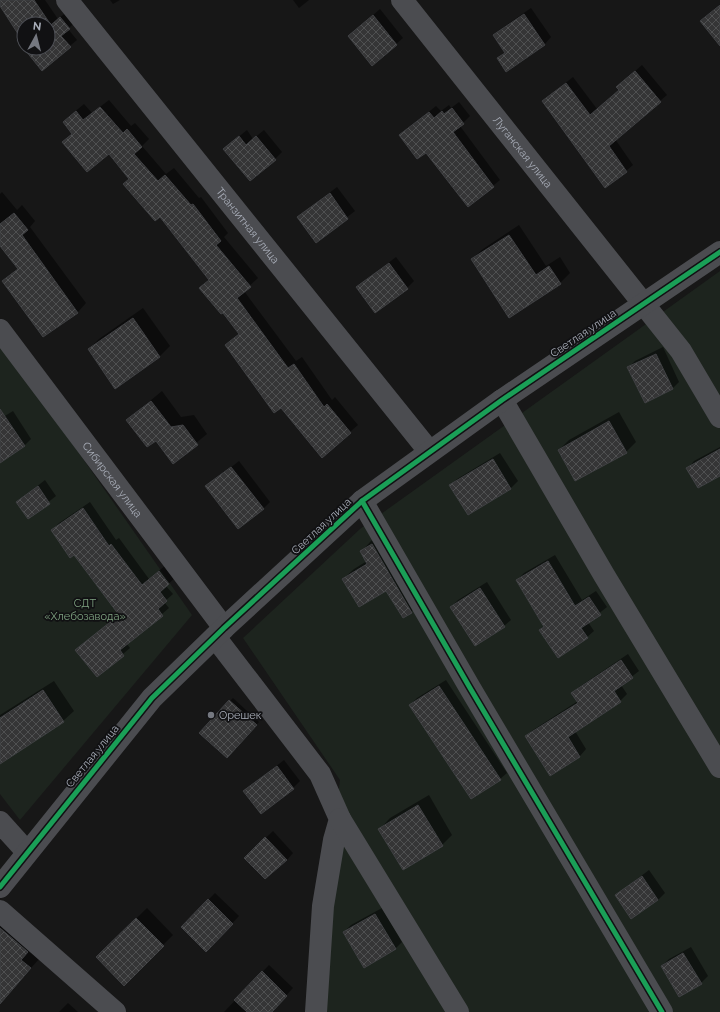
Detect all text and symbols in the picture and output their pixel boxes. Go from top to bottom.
north arrow [16,16,56,56]
text: N [32,20,42,34]
street label: Луганская улица [490,114,555,191]
street label: Транзитная улица [213,185,282,266]
street label: Светлая улица [548,307,619,360]
street label: Сибирская улица [79,439,145,520]
street label: Светлая улица [289,495,354,557]
park label: СДТ «Хлебозавода» [44,597,126,623]
place label: Орешек [219,709,262,722]
marker: Орешек [206,710,216,720]
street label: Светлая улица [63,722,122,790]

